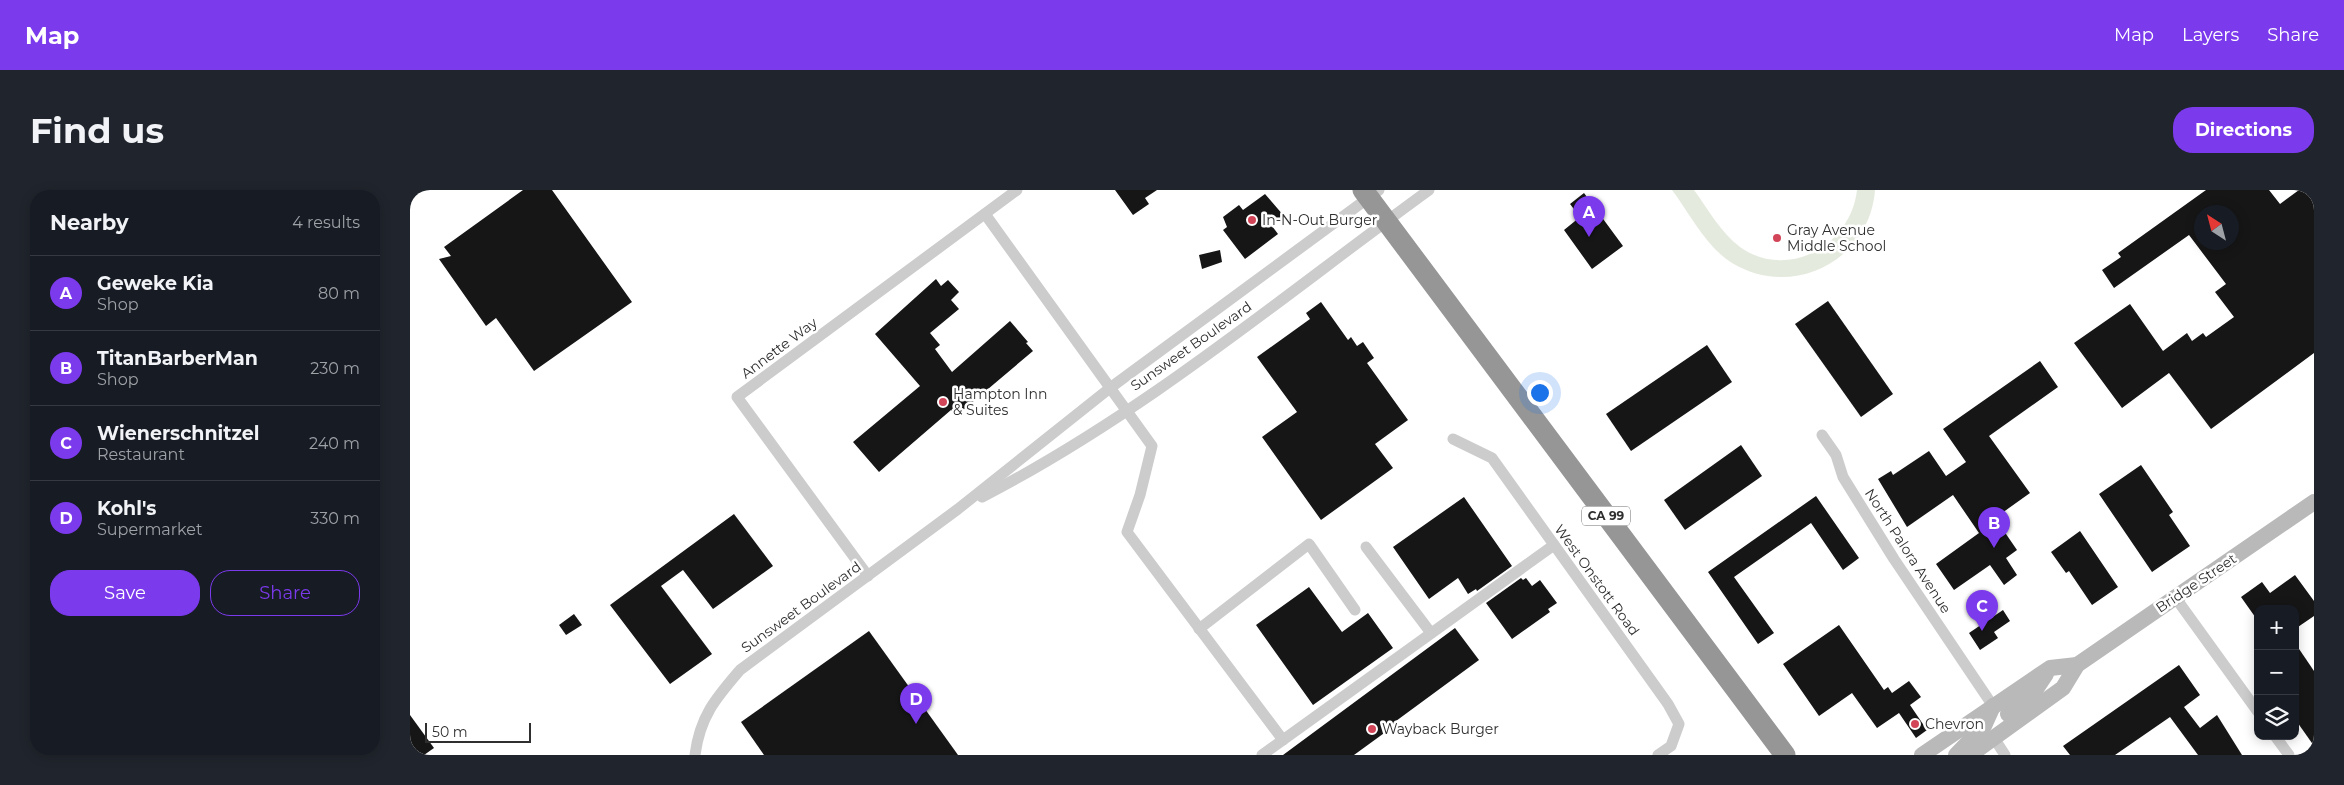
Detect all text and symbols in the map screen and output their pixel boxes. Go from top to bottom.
text: Map [25,21,79,50]
text: Map [2114,24,2154,46]
text: Layers [2182,24,2239,46]
text: Share [2267,24,2319,46]
button: Directions [2173,107,2314,153]
text: Find us [30,109,164,152]
pin: A [1573,196,1605,237]
north arrow [2194,205,2239,250]
text: Nearby [50,210,129,235]
place label: In-N-Out Burger [1262,211,1378,229]
text: 4 results [292,213,360,232]
marker: In-N-Out Burger [1246,214,1258,226]
place label: Gray Avenue Middle School [1787,221,1886,255]
marker: Gray Avenue Middle School [1771,232,1783,244]
text: Geweke Kia [97,272,214,295]
text: A [60,284,72,303]
text: 80 m [318,284,360,303]
text: Shop [97,295,139,314]
street label: Sunsweet Boulevard [1127,297,1255,395]
street label: Annette Way [737,313,821,383]
text: TitanBarberMan [97,347,258,370]
text: B [60,359,72,378]
text: 230 m [310,359,360,378]
text: Shop [97,370,139,389]
your location [1527,380,1553,406]
place label: Hampton Inn & Suites [953,385,1047,419]
marker: Hampton Inn & Suites [937,396,949,408]
text: Wienerschnitzel [97,422,259,445]
text: C [60,434,72,453]
text: 240 m [309,434,360,453]
text: Restaurant [97,445,185,464]
street label: North Palora Avenue [1861,485,1955,617]
text: Kohl's [97,497,156,520]
road number: CA 99 [1582,506,1630,526]
pin: B [1978,507,2010,548]
text: D [59,509,73,528]
text: 330 m [310,509,360,528]
text: Supermarket [97,520,203,539]
street label: West Onstott Road [1551,521,1643,639]
street label: Bridge Street [2152,549,2240,617]
street label: Sunsweet Boulevard [738,557,864,657]
button: Save [50,570,200,616]
button: Share [210,570,360,616]
pin: C [1966,590,1998,631]
map controls [2254,605,2299,740]
button: + [2254,605,2299,650]
button: − [2254,650,2299,695]
pin: D [900,683,932,724]
button: layers [2254,695,2299,740]
place label: Chevron [1925,715,1984,733]
marker: Chevron [1909,718,1921,730]
scale bar [425,720,531,743]
place label: Wayback Burger [1382,720,1499,738]
text: 50 m [432,723,468,741]
marker: Wayback Burger [1366,723,1378,735]

